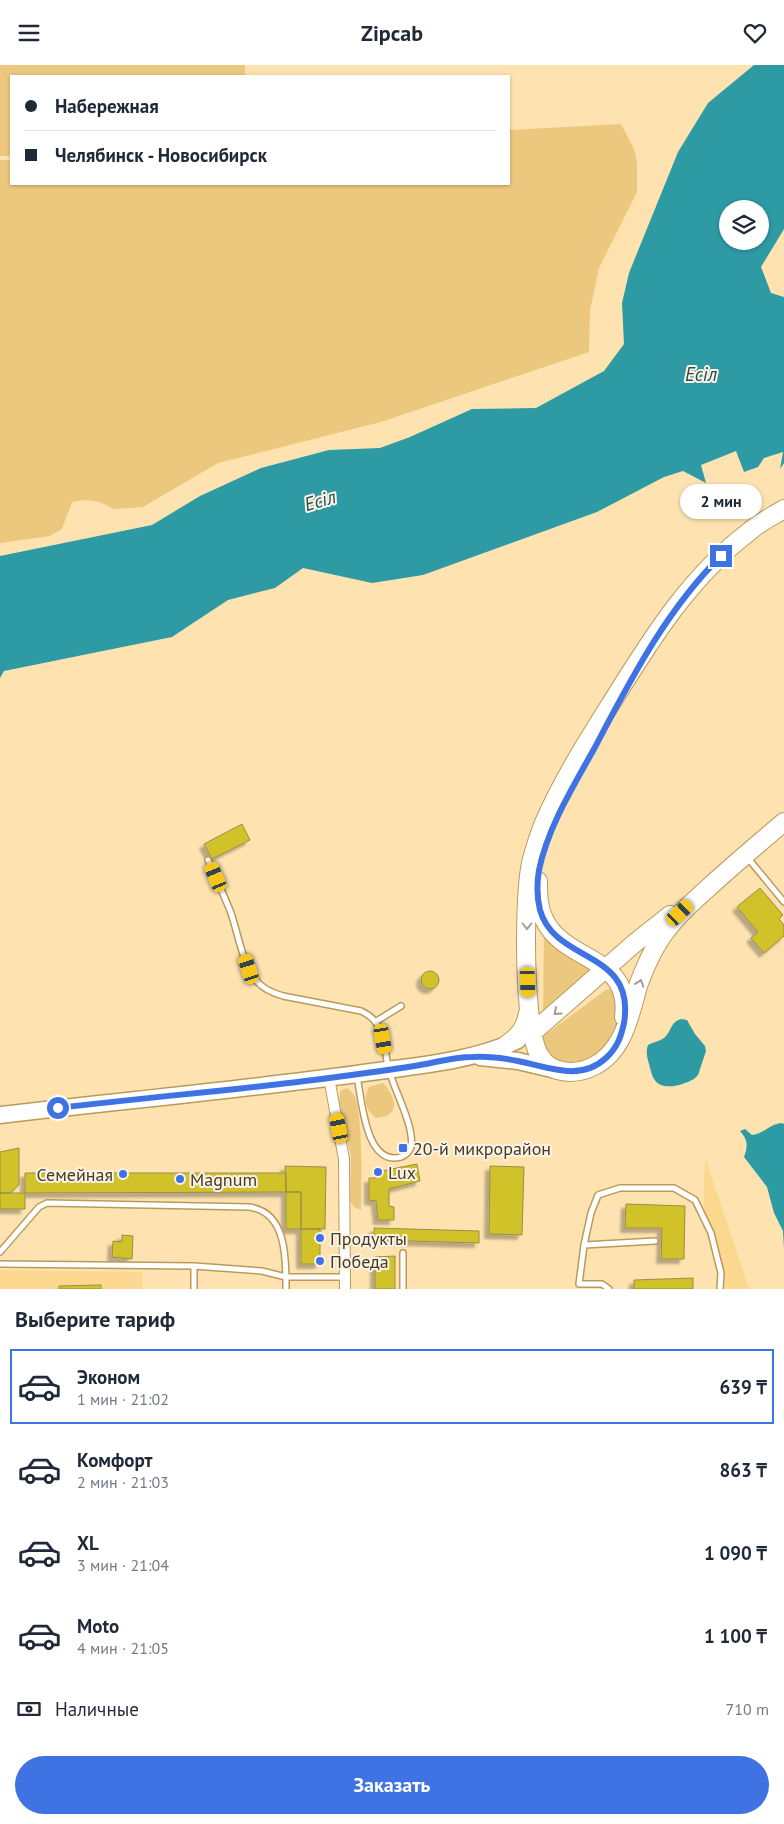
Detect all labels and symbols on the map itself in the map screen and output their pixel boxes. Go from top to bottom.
water label: Есіл [685,362,718,386]
callout: 2 мин [680,483,762,519]
water label: Есіл [301,484,339,516]
route end [710,545,732,567]
car [203,860,228,894]
car [663,897,696,929]
one-way arrow [522,923,532,931]
car [237,952,260,986]
car [519,967,536,997]
one-way arrow [634,979,644,987]
one-way arrow [553,1006,562,1015]
car [373,1023,392,1055]
route start [47,1097,69,1119]
car [328,1112,349,1144]
place label: 20-й микрорайон [413,1137,551,1160]
marker: 20-й микрорайон [397,1142,409,1154]
place label: Lux [388,1161,416,1184]
place label: Семейная [36,1163,113,1186]
marker: Lux [372,1166,384,1178]
marker: Семейная [117,1168,129,1180]
place label: Magnum [190,1168,257,1191]
marker: Magnum [174,1173,186,1185]
place label: Продукты [330,1227,407,1250]
marker: Продукты [314,1232,326,1244]
place label: Победа [330,1250,389,1273]
marker: Победа [314,1255,326,1267]

